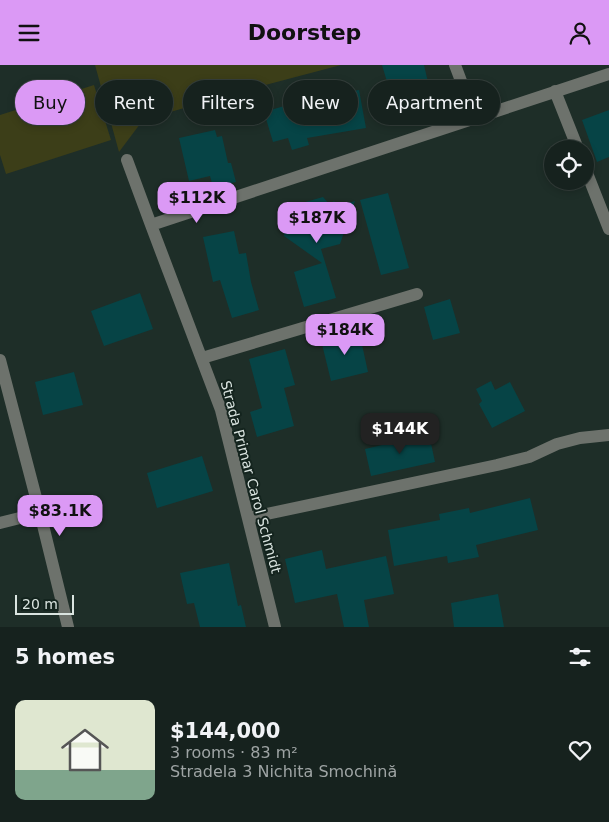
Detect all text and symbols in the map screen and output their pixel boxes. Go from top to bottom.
icon: menu [15,19,43,47]
icon: person [566,19,594,47]
text: Doorstep [248,20,361,45]
chip: Buy [15,80,85,125]
chip: Rent [95,80,173,125]
chip: Filters [183,80,273,125]
chip: New [283,80,358,125]
chip: Apartment [368,80,500,125]
map controls [544,140,594,190]
button: locate [544,140,594,190]
pin: $112K [162,181,232,224]
text: $112K [169,188,225,207]
pin: $187K [282,201,352,244]
text: $187K [289,208,345,227]
pin: $184K [310,313,380,356]
text: $184K [317,320,373,339]
street label: Strada Primar Carol Schmidt [218,379,285,576]
pin: $144K [365,413,435,455]
text: $144K [372,419,428,438]
pin: $83.1K [19,495,101,537]
text: $83.1K [28,501,92,520]
scale bar [15,592,74,615]
text: 20 m [22,596,58,612]
icon: filters [566,643,594,671]
text: 5 homes [15,645,115,669]
text: $144,000 [170,719,280,743]
icon: home [55,720,115,780]
icon: heart [566,736,594,764]
text: 3 rooms · 83 m² [170,743,298,762]
text: Stradela 3 Nichita Smochină [170,762,397,781]

